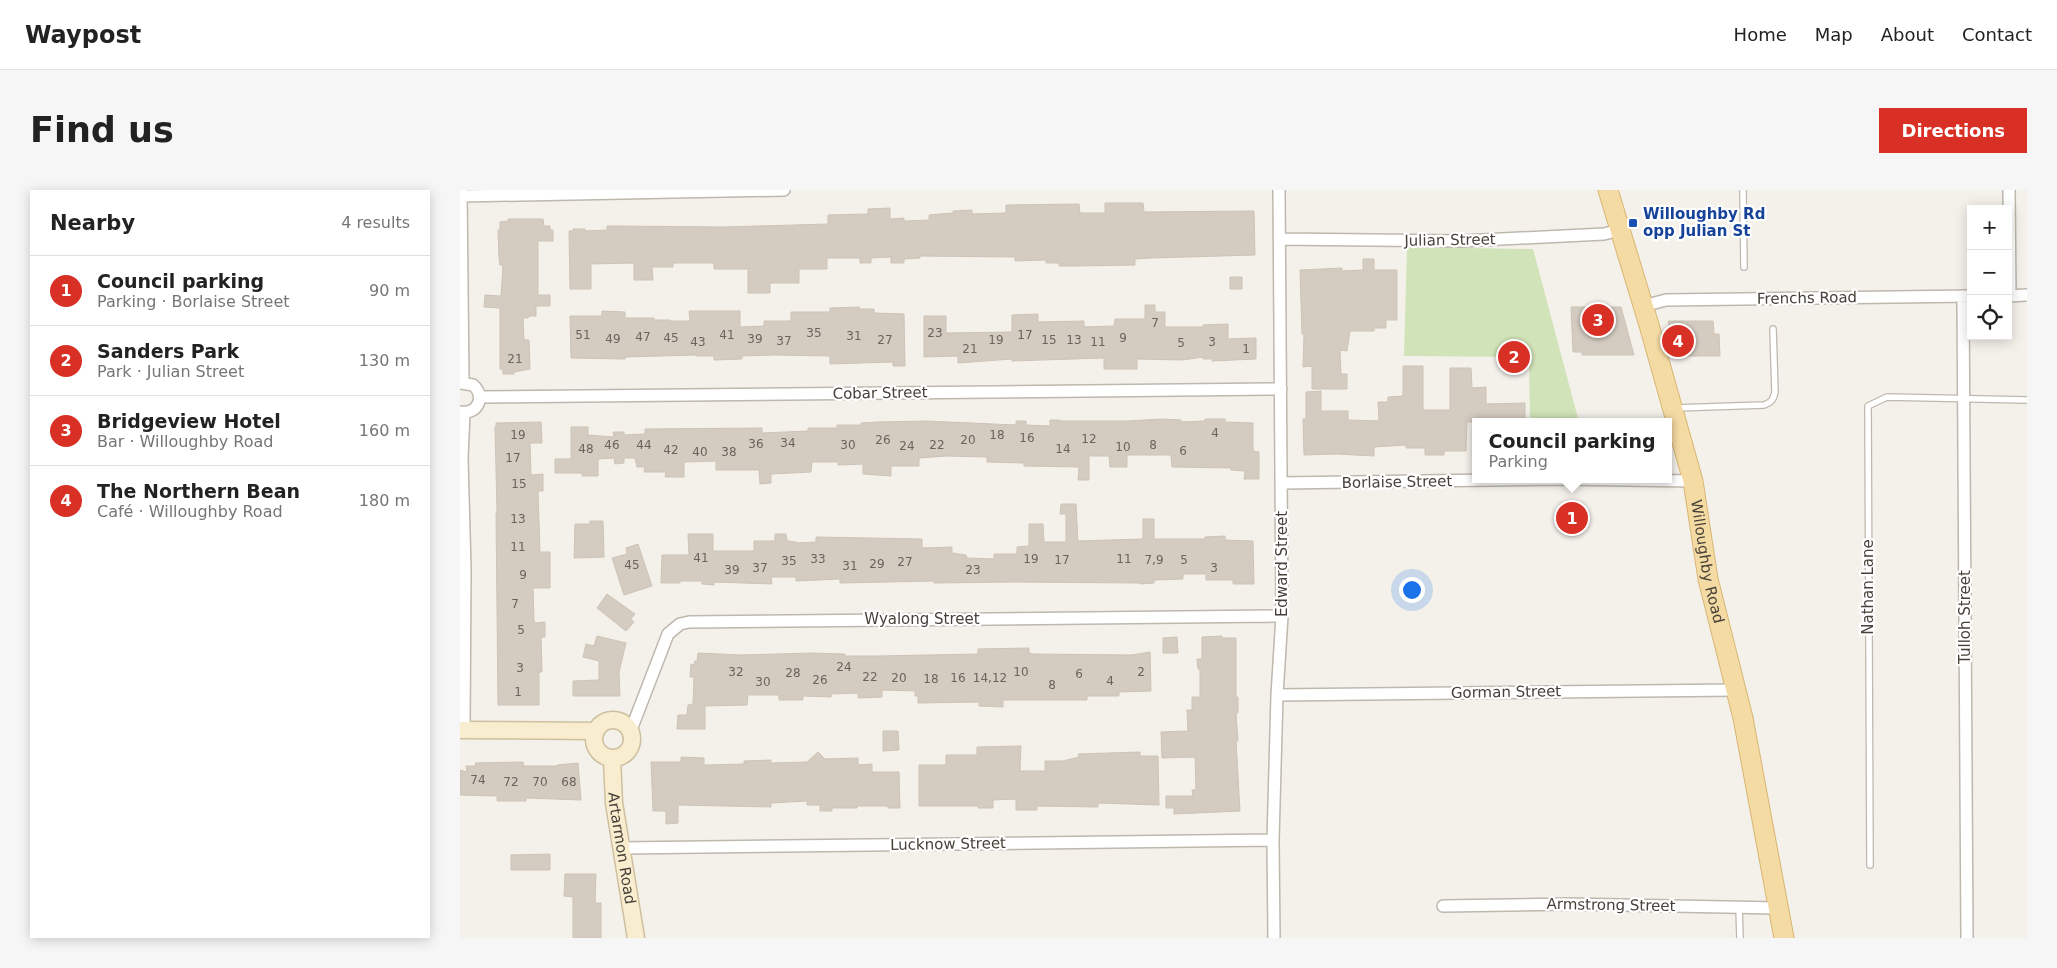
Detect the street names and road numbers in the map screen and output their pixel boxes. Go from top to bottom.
street label: Julian Street [1403,230,1496,250]
street label: Frenchs Road [1757,288,1857,308]
street label: Cobar Street [832,383,928,403]
street label: Borlaise Street [1342,472,1453,492]
street label: Willoughby Road [1687,498,1728,625]
street label: Edward Street [1273,511,1291,617]
street label: Nathan Lane [1859,539,1877,635]
street label: Tulloh Street [1956,570,1974,665]
street label: Wyalong Street [864,610,980,628]
street label: Gorman Street [1451,682,1561,702]
street label: Artarmon Road [605,792,639,906]
street label: Lucknow Street [890,834,1006,854]
street label: Armstrong Street [1546,895,1676,915]

